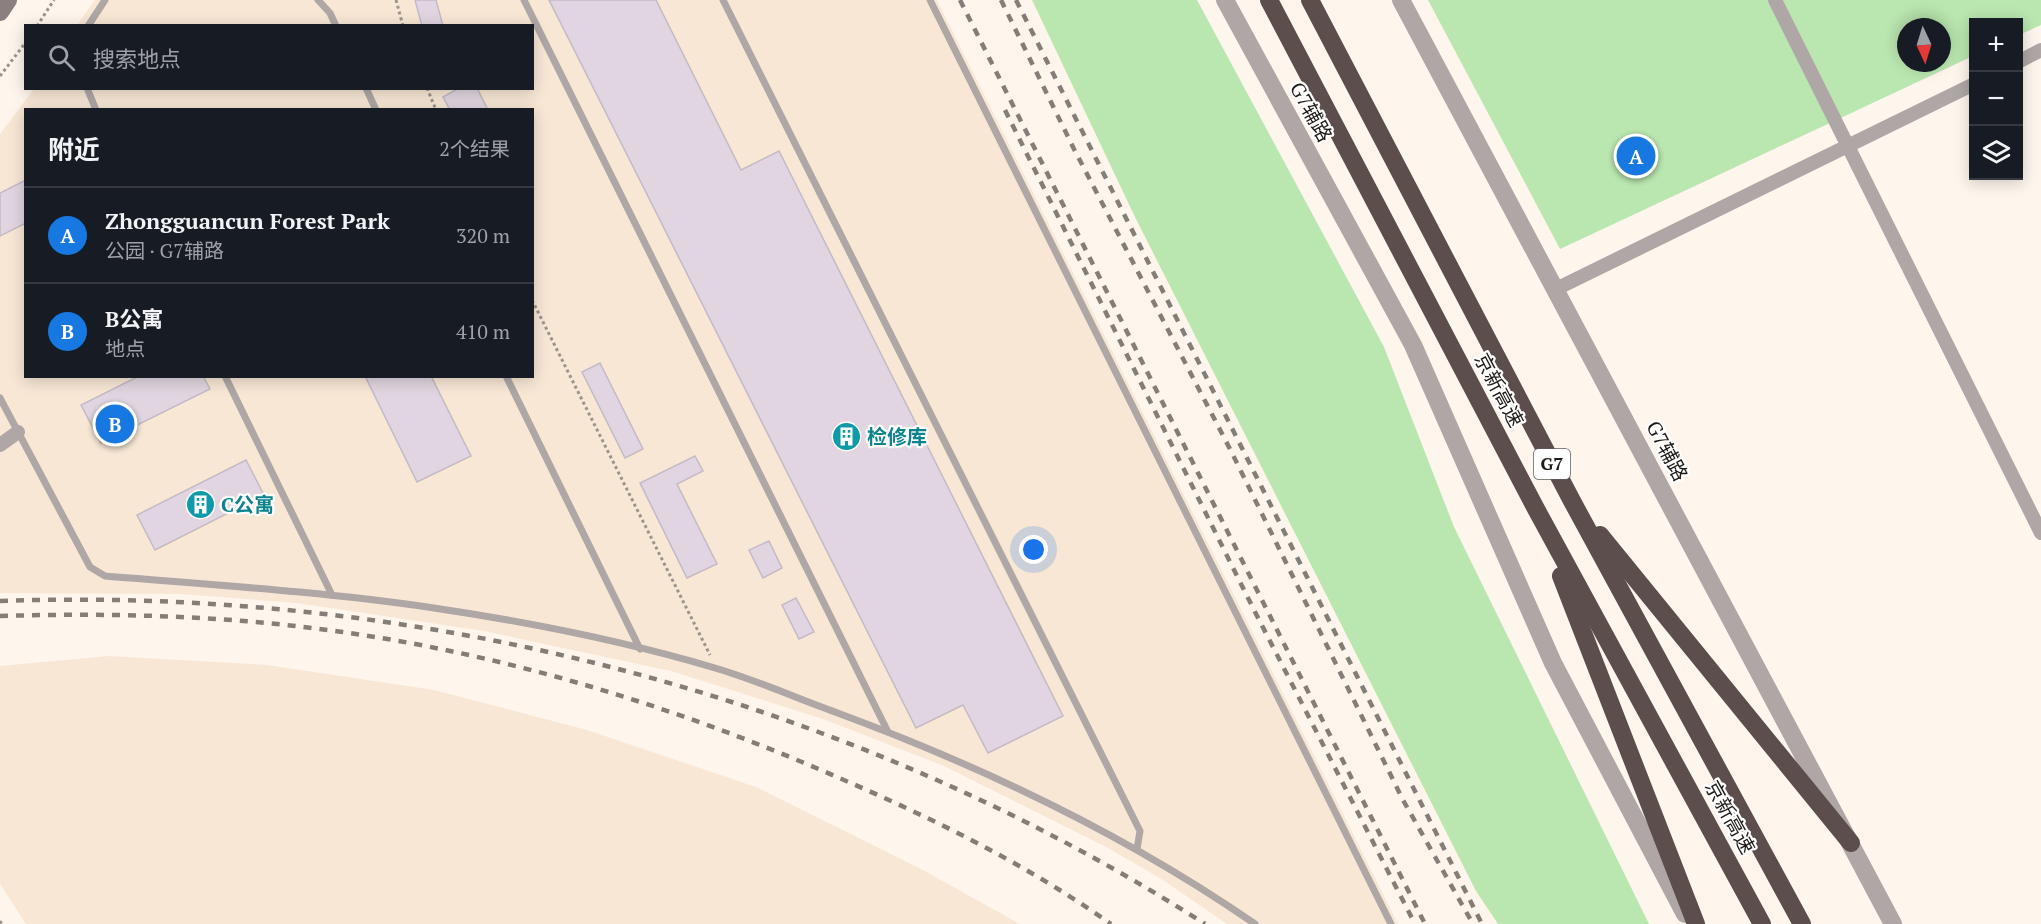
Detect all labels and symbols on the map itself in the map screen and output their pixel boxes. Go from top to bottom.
north arrow [1897,18,1951,72]
street label: G7辅路 [1284,77,1339,146]
pin: A [1616,134,1656,178]
street label: 京新高速 [1469,348,1530,431]
pin: B [96,402,134,446]
street label: G7辅路 [1640,416,1694,486]
building icon: 检修库 [830,421,862,453]
place label: 检修库 [867,423,927,450]
road number: G7 [1534,449,1570,479]
building icon: C公寓 [184,489,216,521]
place label: C公寓 [221,491,274,518]
your location [1019,535,1048,564]
street label: 京新高速 [1699,775,1762,858]

